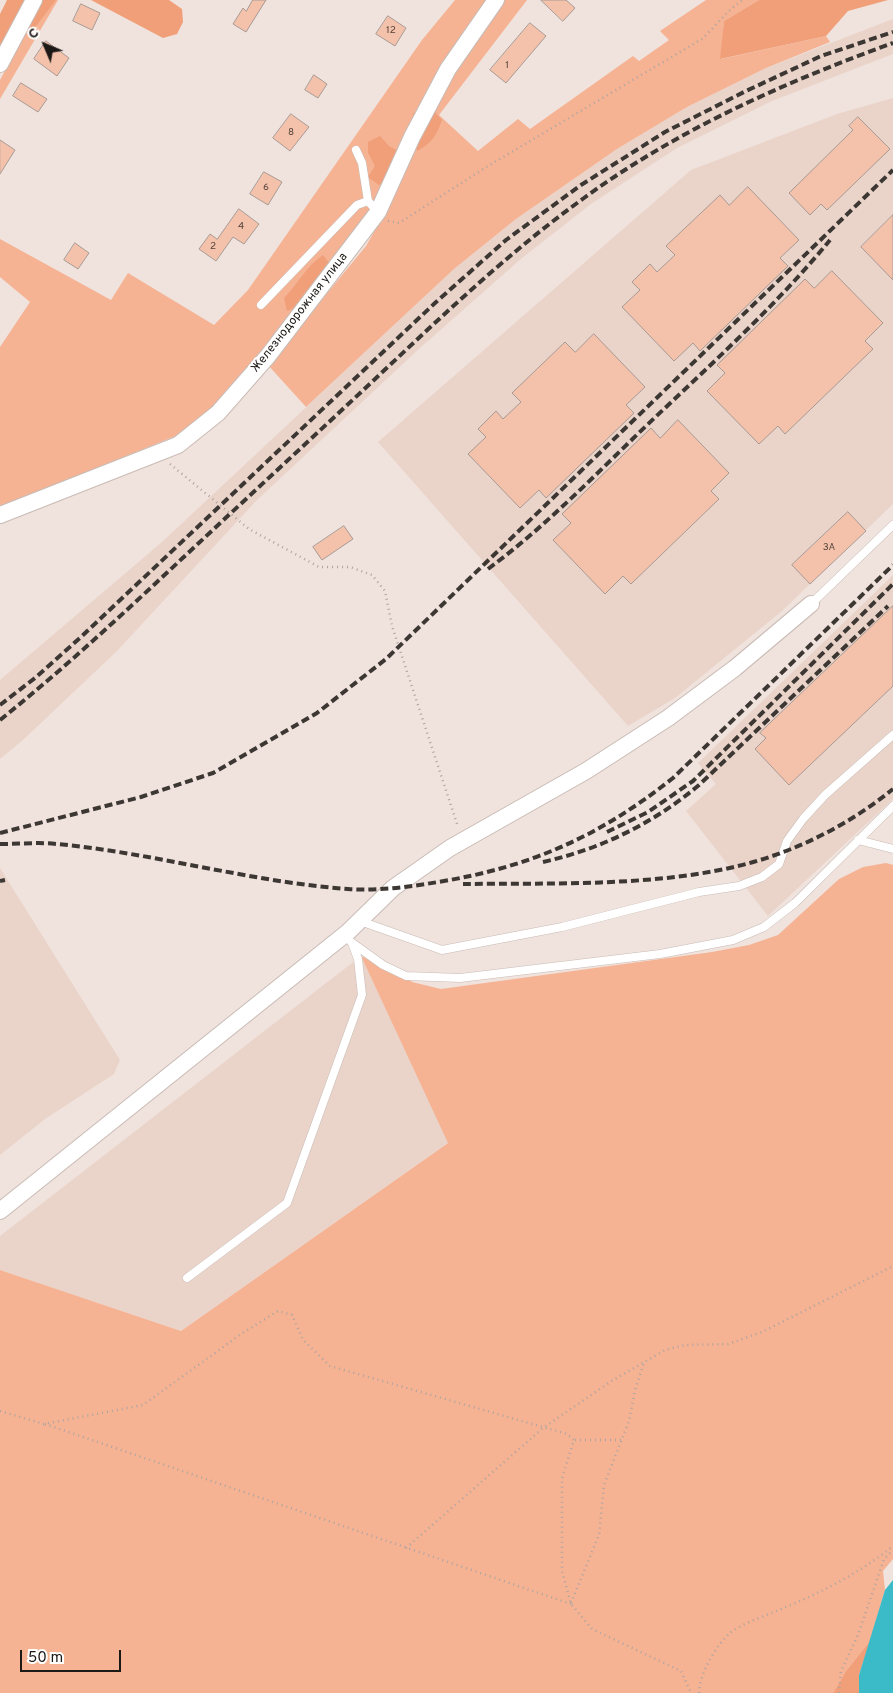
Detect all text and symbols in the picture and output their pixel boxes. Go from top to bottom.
north arrow [20,20,70,70]
text: С [25,25,43,43]
house number: 12 [386,25,396,37]
house number: 1 [505,60,509,72]
house number: 8 [288,127,294,139]
house number: 6 [263,182,269,194]
house number: 4 [238,221,244,233]
house number: 2 [210,241,216,253]
street label: Железнодорожная улица [249,250,351,376]
house number: 3А [823,542,835,554]
scale bar [22,1640,124,1672]
text: 50 m [28,1649,63,1668]

